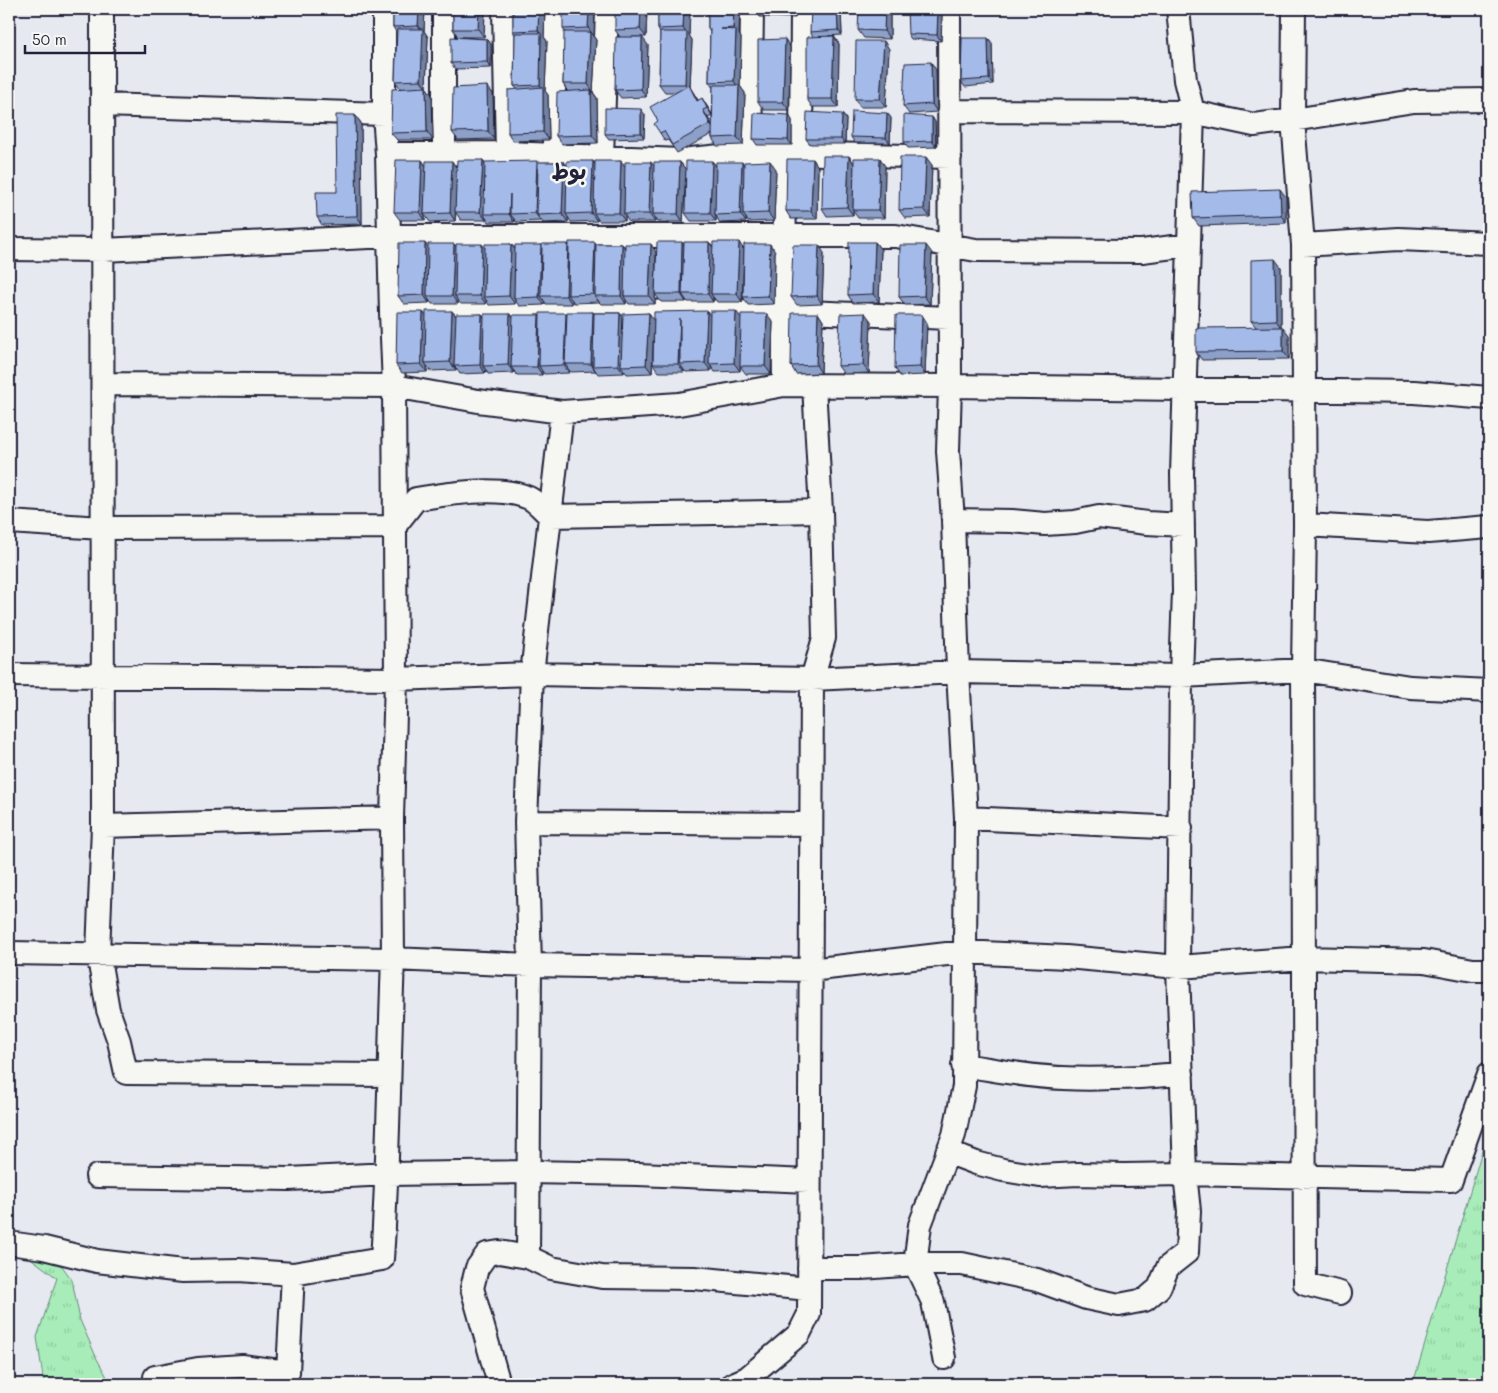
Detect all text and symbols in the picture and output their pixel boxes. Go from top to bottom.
scale bar [25,22,145,54]
text: 50 m [32,29,67,49]
district label: بوط [552,156,586,185]

